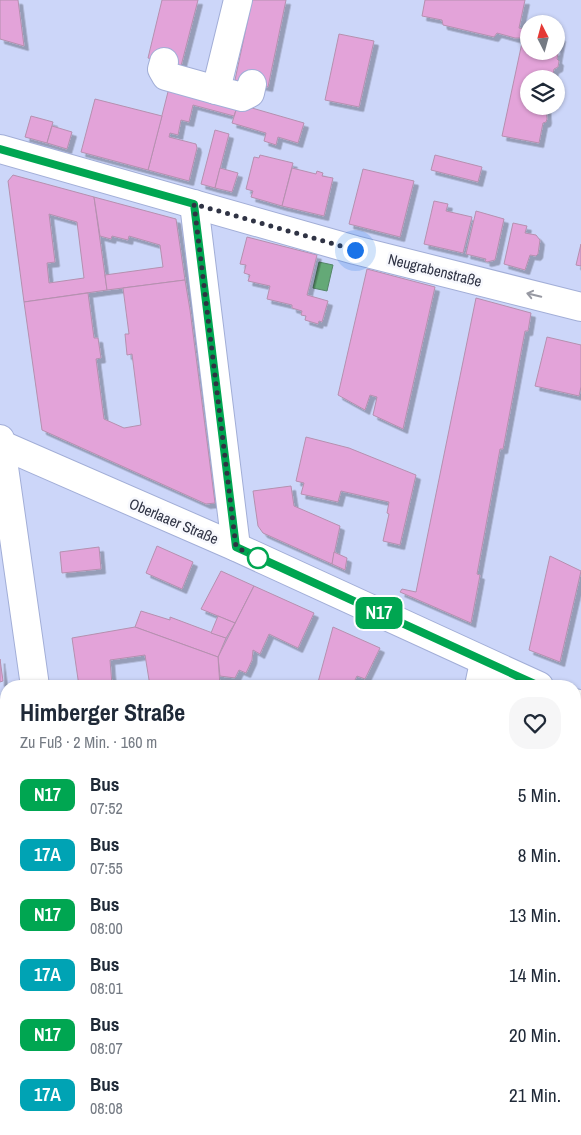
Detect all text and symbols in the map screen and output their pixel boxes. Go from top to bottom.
north arrow [520,15,565,60]
map controls [520,15,565,115]
button: layers [520,70,565,115]
your location [343,238,368,263]
street label: Neugrabenstraße [386,248,484,292]
one-way arrow [526,290,542,299]
street label: Oberlaaer Straße [126,493,222,549]
unlabelled marker [247,547,269,569]
line badge: N17 [350,597,408,629]
text: N17 [365,600,393,625]
text: Himberger Straße [20,696,185,728]
button: heart [509,697,561,749]
text: Zu Fuß · 2 Min. · 160 m [20,731,157,753]
text: Bus [90,771,119,797]
text: N17 [34,782,61,807]
text: 5 Min. [518,782,561,808]
text: 07:52 [90,797,123,819]
text: Bus [90,831,119,857]
text: 17A [34,842,61,867]
text: 8 Min. [518,842,561,868]
text: 07:55 [90,857,123,879]
text: Bus [90,891,119,917]
text: N17 [34,902,61,927]
text: 13 Min. [509,902,561,928]
text: 08:00 [90,917,123,939]
text: Bus [90,951,119,977]
text: 17A [34,962,61,987]
text: 14 Min. [509,962,561,988]
text: 08:01 [90,977,123,999]
text: Bus [90,1011,119,1037]
text: N17 [34,1022,61,1047]
text: 20 Min. [509,1022,561,1048]
text: 08:07 [90,1037,123,1059]
text: Bus [90,1071,119,1097]
text: 17A [34,1082,61,1107]
text: 21 Min. [509,1082,561,1108]
text: 08:08 [90,1097,123,1119]

